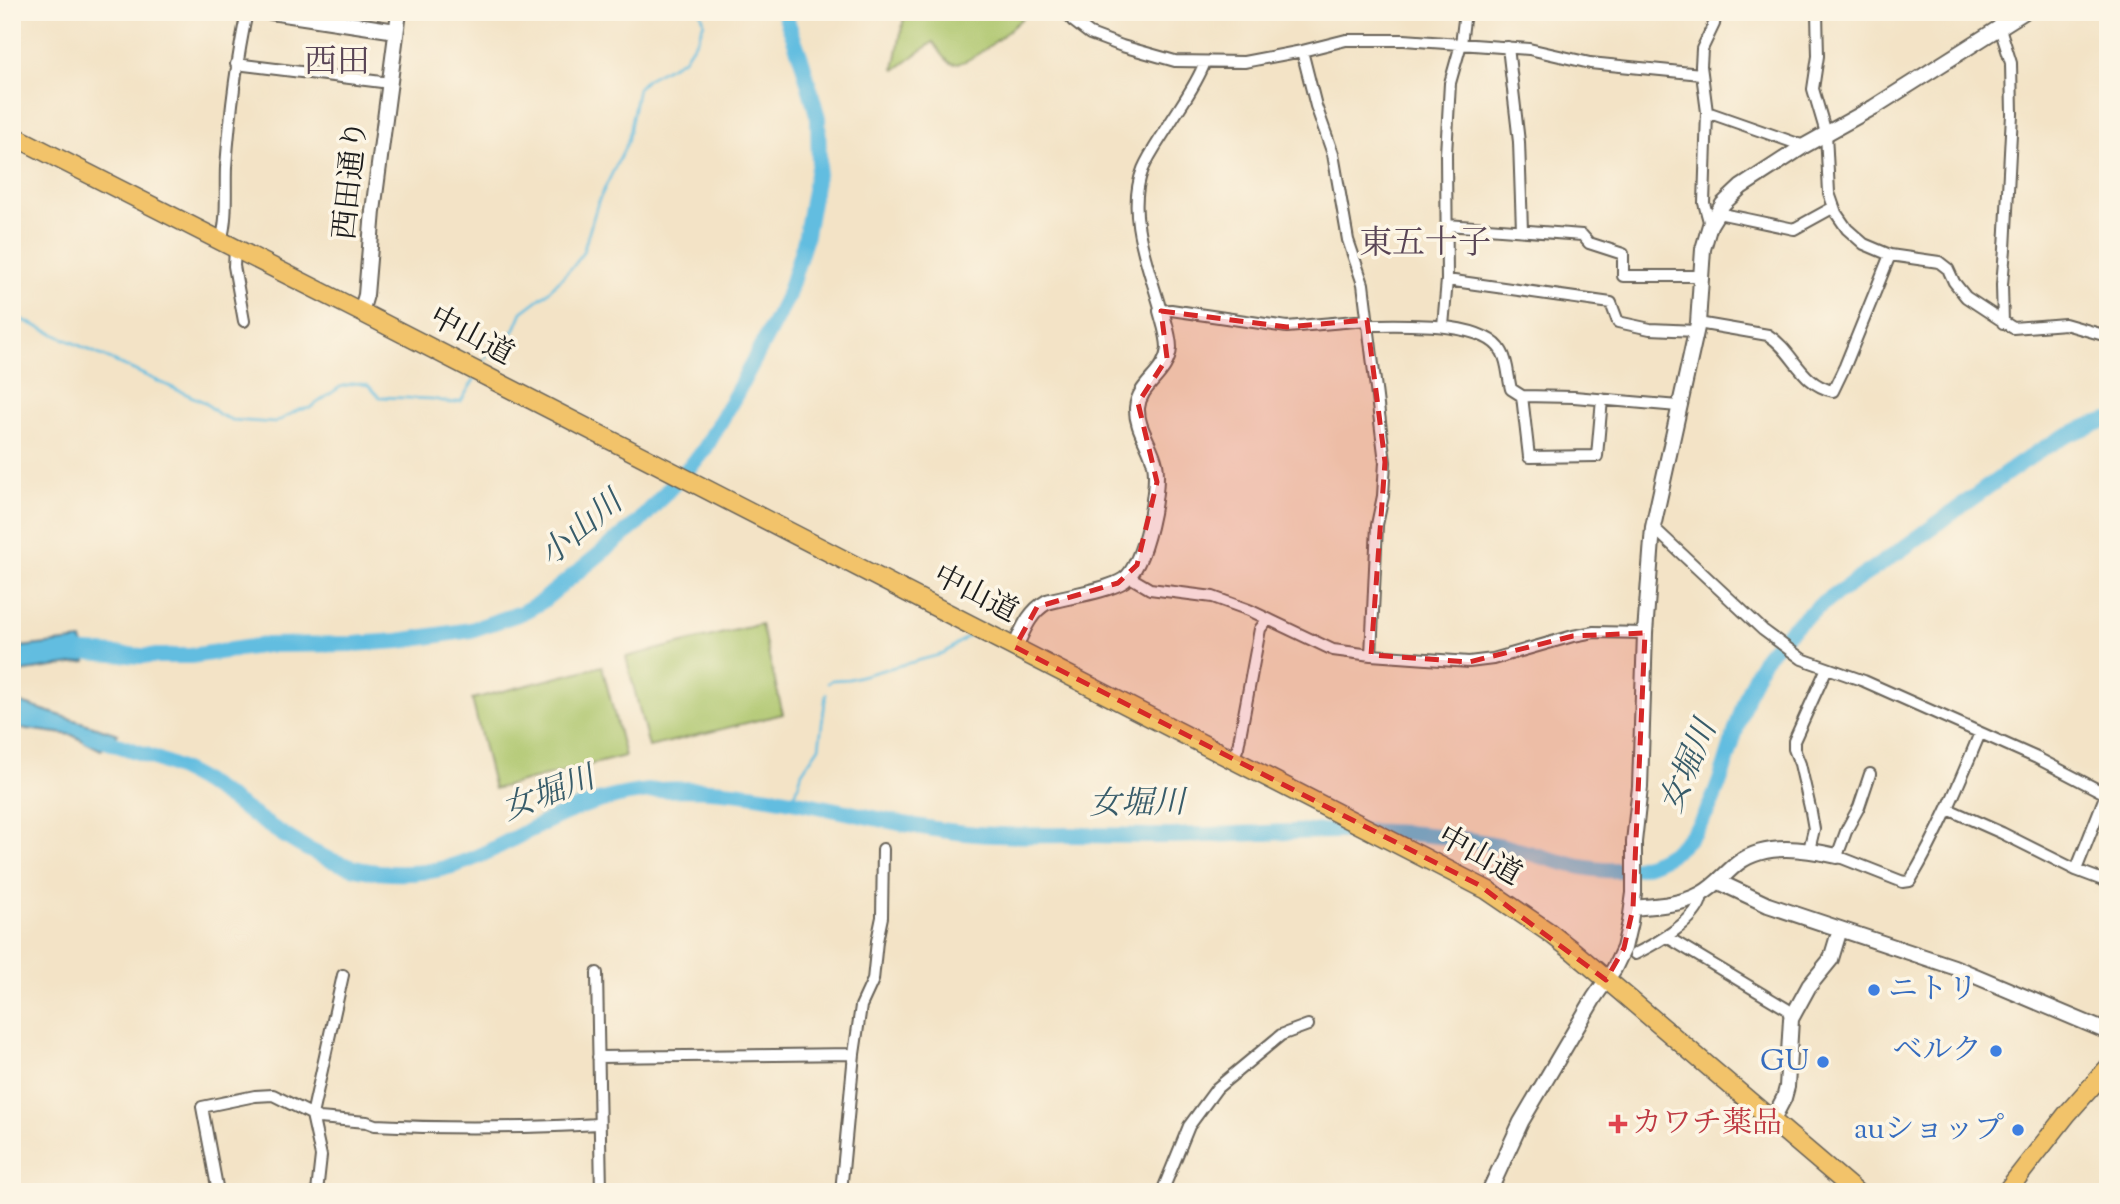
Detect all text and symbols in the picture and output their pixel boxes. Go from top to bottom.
district label: 西田 [304,40,370,88]
street label: 西田通り [324,118,380,242]
district label: 東五十子 [1359,221,1491,269]
street label: 中山道 [421,297,521,377]
water label: 小山川 [530,480,636,578]
street label: 中山道 [925,555,1025,635]
water label: 女堀川 [1650,711,1731,820]
water label: 女堀川 [496,755,605,834]
water label: 女堀川 [1089,781,1188,829]
street label: 中山道 [1429,816,1529,898]
place label: ニトリ [1888,969,1978,1012]
marker: ニトリ [1866,982,1882,998]
place label: ベルク [1893,1030,1982,1073]
place label: GU [1760,1041,1809,1084]
marker: ベルク [1988,1043,2004,1059]
marker: GU [1815,1054,1831,1070]
place label: カワチ薬品 [1632,1103,1782,1146]
place label: auショップ [1854,1109,2004,1152]
marker: カワチ薬品 [1610,1116,1626,1132]
marker: auショップ [2010,1122,2026,1138]

